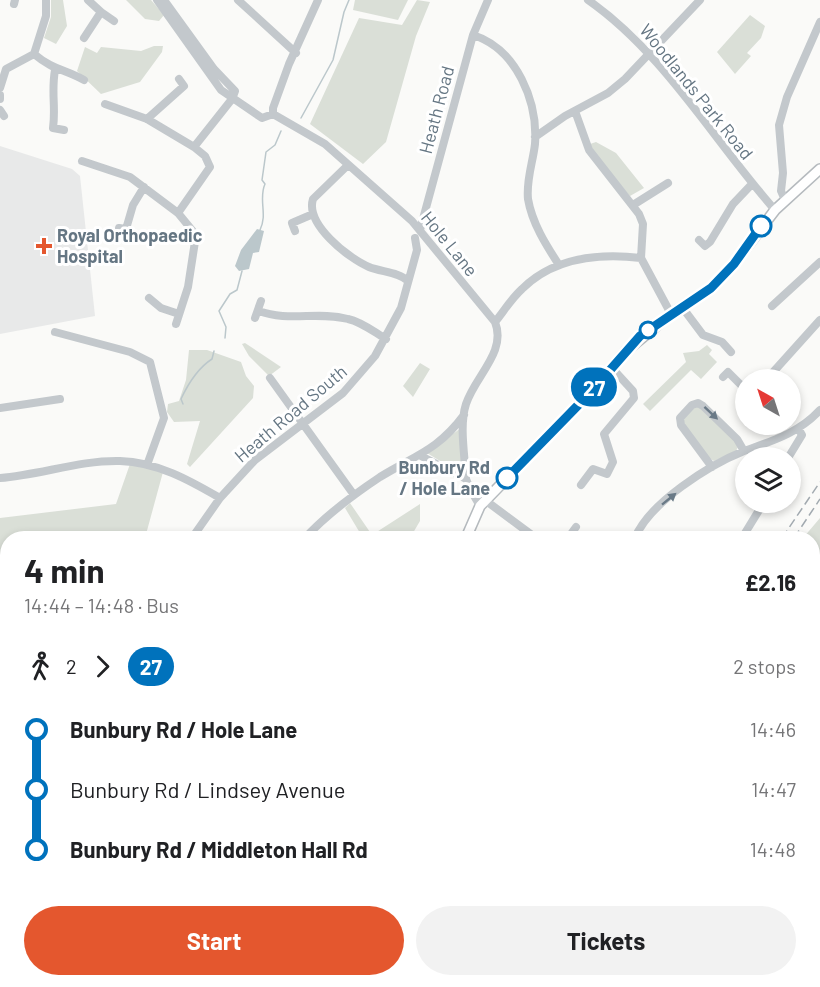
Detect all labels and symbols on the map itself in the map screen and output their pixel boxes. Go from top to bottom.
street label: Woodlands Park Road [635,19,758,164]
street label: Heath Road [414,63,458,156]
street label: Hole Lane [417,206,483,280]
unlabelled marker [750,215,772,237]
place label: Royal Orthopaedic Hospital [57,224,203,267]
marker: Royal Orthopaedic Hospital [35,237,53,255]
unlabelled marker [639,321,657,339]
street label: Heath Road South [230,360,351,467]
line badge: 27 [567,368,621,406]
north arrow [735,369,801,435]
one-way arrow [703,406,717,420]
place label: Bunbury Rd / Hole Lane [398,456,490,499]
marker: Bunbury Rd / Hole Lane [496,467,518,489]
one-way arrow [662,493,677,505]

